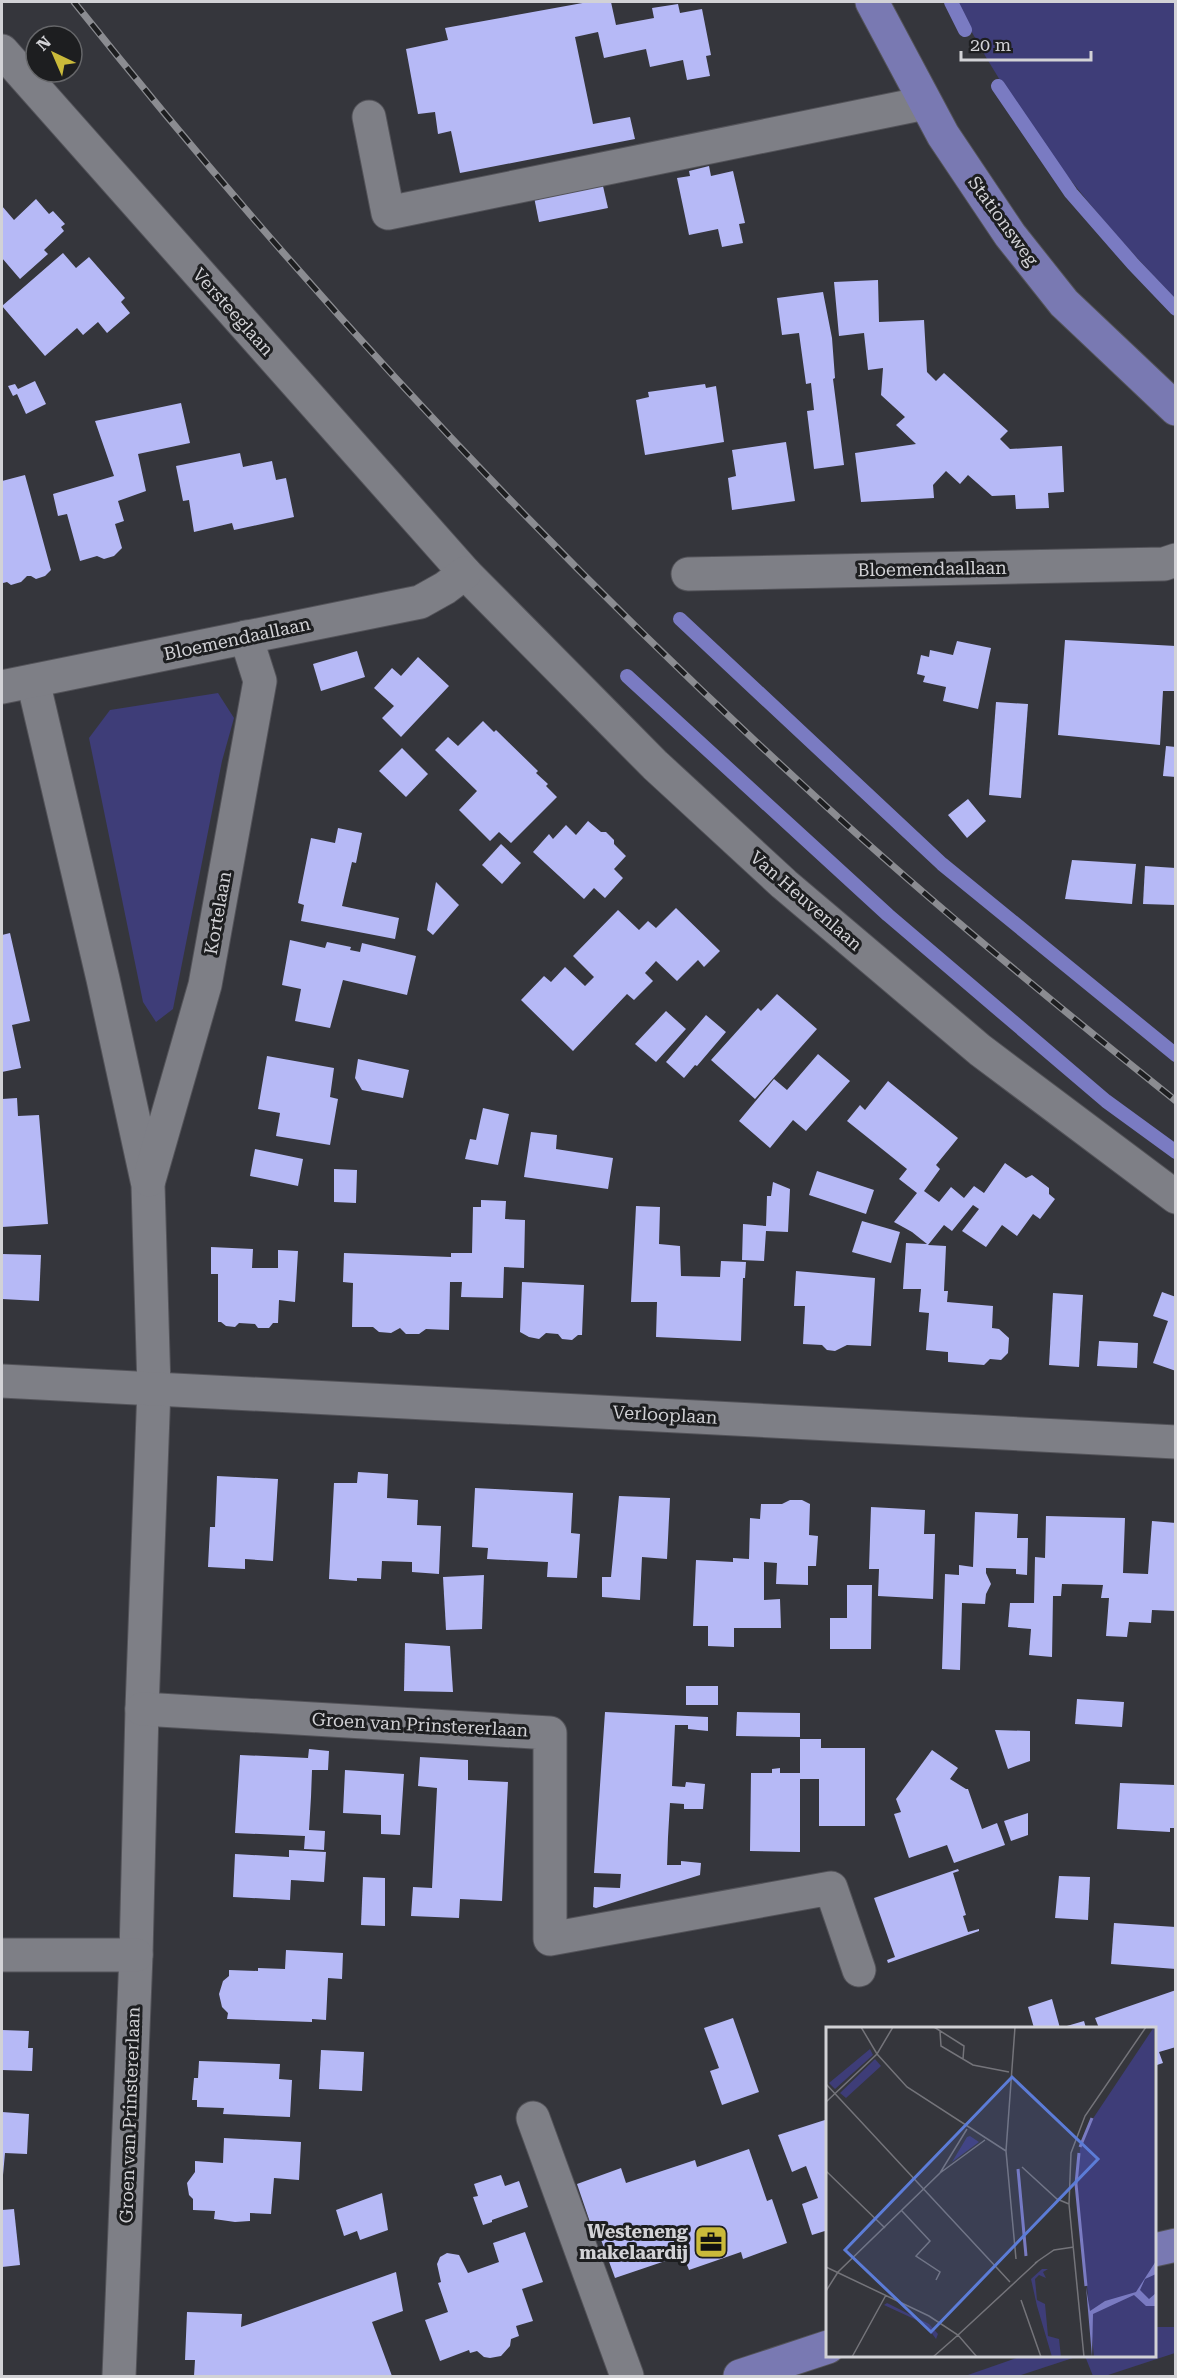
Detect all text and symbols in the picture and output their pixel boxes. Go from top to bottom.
north arrow [24,24,84,84]
scale bar [961,24,1092,62]
text: N [33,32,55,55]
text: 20 m [970,34,1011,55]
street label: Stationsweg [964,172,1043,270]
street label: Versteeglaan [189,264,278,360]
street label: Bloemendaallaan [857,557,1007,580]
street label: Bloemendaallaan [162,613,313,664]
street label: Van Heuvenlaan [746,846,867,955]
street label: Kortelaan [200,869,235,956]
street label: Verlooplaan [612,1401,718,1428]
street label: Groen van Prinstererlaan [311,1708,529,1741]
street label: Groen van Prinstererlaan [115,2006,144,2224]
inset map [826,2027,1156,2357]
place label: Westeneng makelaardij [579,2221,689,2263]
office icon: Westeneng makelaardij [693,2224,729,2260]

